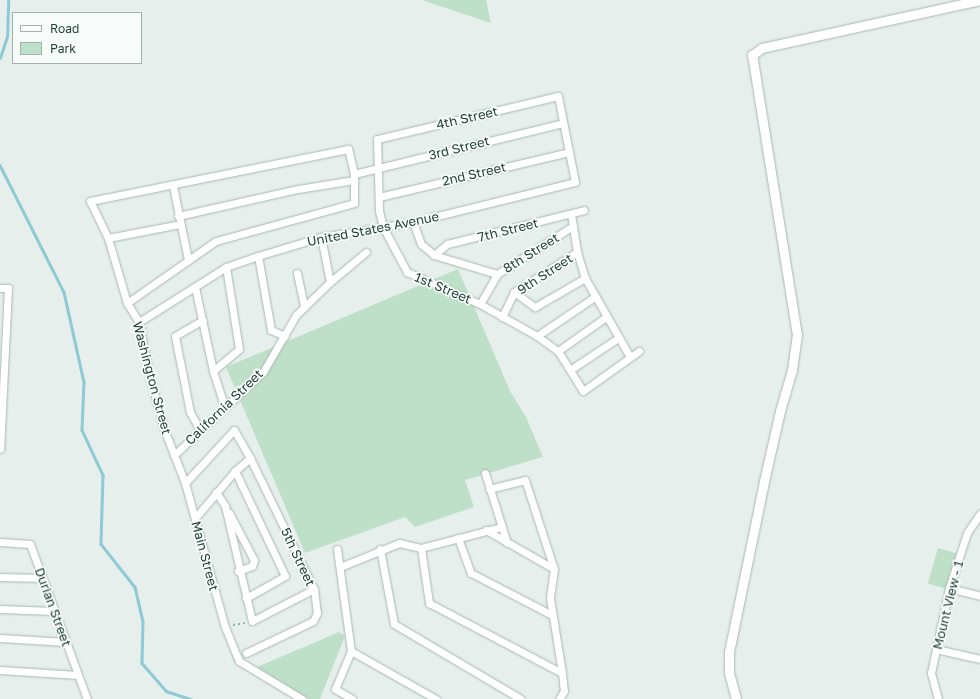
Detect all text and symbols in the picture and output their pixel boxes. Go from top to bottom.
legend [12,12,142,64]
text: Road [50,21,79,36]
text: Park [50,41,76,56]
street label: 4th Street [435,103,499,133]
street label: 3rd Street [427,133,491,163]
street label: 2nd Street [440,159,508,189]
street label: United States Avenue [306,209,440,249]
street label: 7th Street [476,215,540,245]
street label: 8th Street [500,230,562,276]
street label: 9th Street [514,250,576,298]
street label: 1st Street [412,269,474,307]
street label: Washington Street [129,320,175,436]
street label: California Street [182,366,266,448]
street label: Main Street [188,519,222,593]
street label: 5th Street [278,525,318,589]
street label: Mount View - 1 [929,559,967,651]
street label: Durian Street [32,566,74,648]

